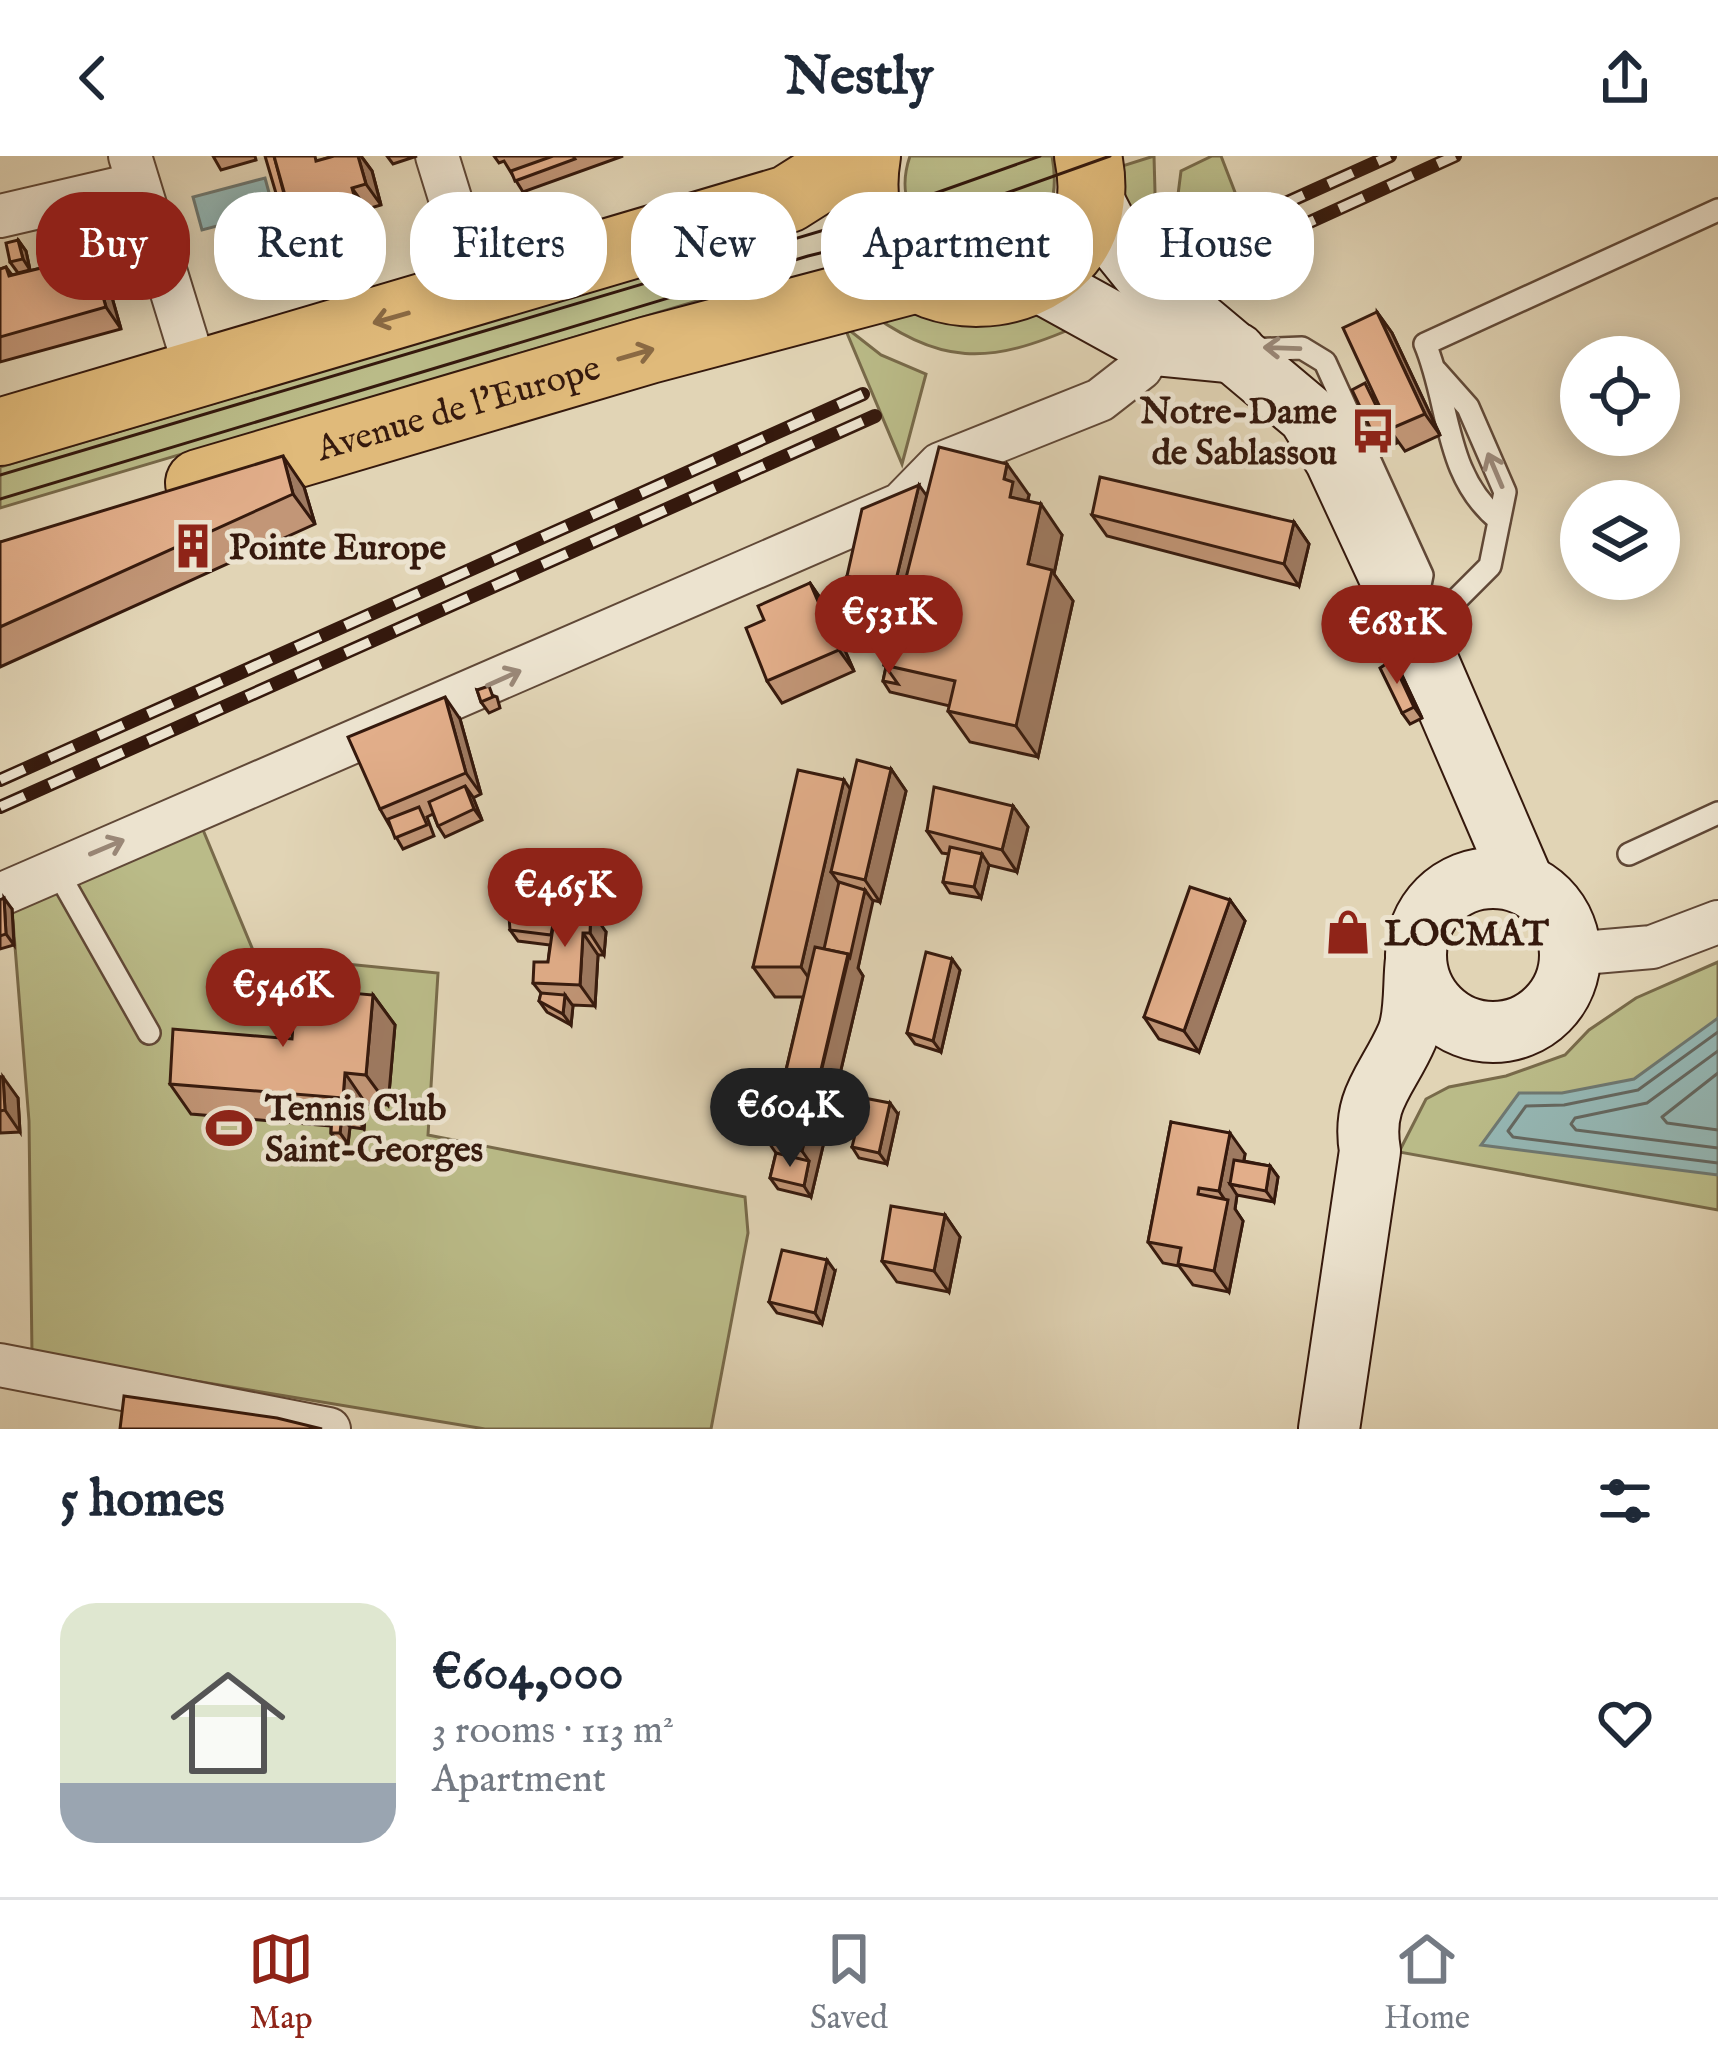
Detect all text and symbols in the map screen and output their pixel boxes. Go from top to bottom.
text: Nestly [785,44,933,113]
icon: back [60,45,126,111]
icon: share [1592,45,1658,111]
chip: Buy [36,192,190,300]
chip: Rent [214,192,386,300]
chip: Filters [410,192,607,300]
chip: New [631,192,797,300]
chip: Apartment [821,192,1093,300]
chip: House [1117,192,1314,300]
one-way arrow [373,308,411,330]
one-way arrow [1263,336,1302,359]
map controls [1560,336,1680,600]
button: locate [1560,336,1680,456]
one-way arrow [616,342,654,364]
street label: Avenue de l'Europe [311,346,606,473]
place label: Notre-Dame de Sablassou [1139,390,1337,477]
bus stop icon: Notre-Dame de Sablassou [1348,406,1398,456]
one-way arrow [1483,452,1504,489]
button: layers [1560,480,1680,600]
building icon: Pointe Europe [168,521,218,571]
place label: Pointe Europe [229,526,447,572]
pin: €531K [805,575,973,677]
pin: €681K [1313,585,1481,687]
text: €531K [842,589,936,638]
text: €681K [1348,599,1446,648]
one-way arrow [485,665,521,687]
one-way arrow [87,835,124,856]
pin: €465K [481,848,649,950]
text: €465K [515,862,615,911]
shop icon: LOCMAT [1323,907,1373,957]
place label: LOCMAT [1384,912,1549,958]
pin: €546K [199,948,367,1050]
text: €546K [233,962,333,1011]
pin: €604K [706,1068,874,1170]
text: €604K [737,1082,843,1131]
place label: Tennis Club Saint-Georges [264,1087,483,1174]
sports icon: Tennis Club Saint-Georges [204,1103,254,1153]
icon: filters [1592,1468,1658,1534]
text: 5 homes [60,1469,225,1534]
text: €604,000 [432,1642,624,1707]
icon: home [156,1651,300,1795]
icon: heart [1592,1690,1658,1756]
text: 3 rooms · 113 m² [432,1707,674,1756]
text: Apartment [432,1756,606,1805]
tab: Map [248,1926,314,2040]
tab: Saved [810,1926,888,2040]
tab: Home [1384,1926,1470,2040]

